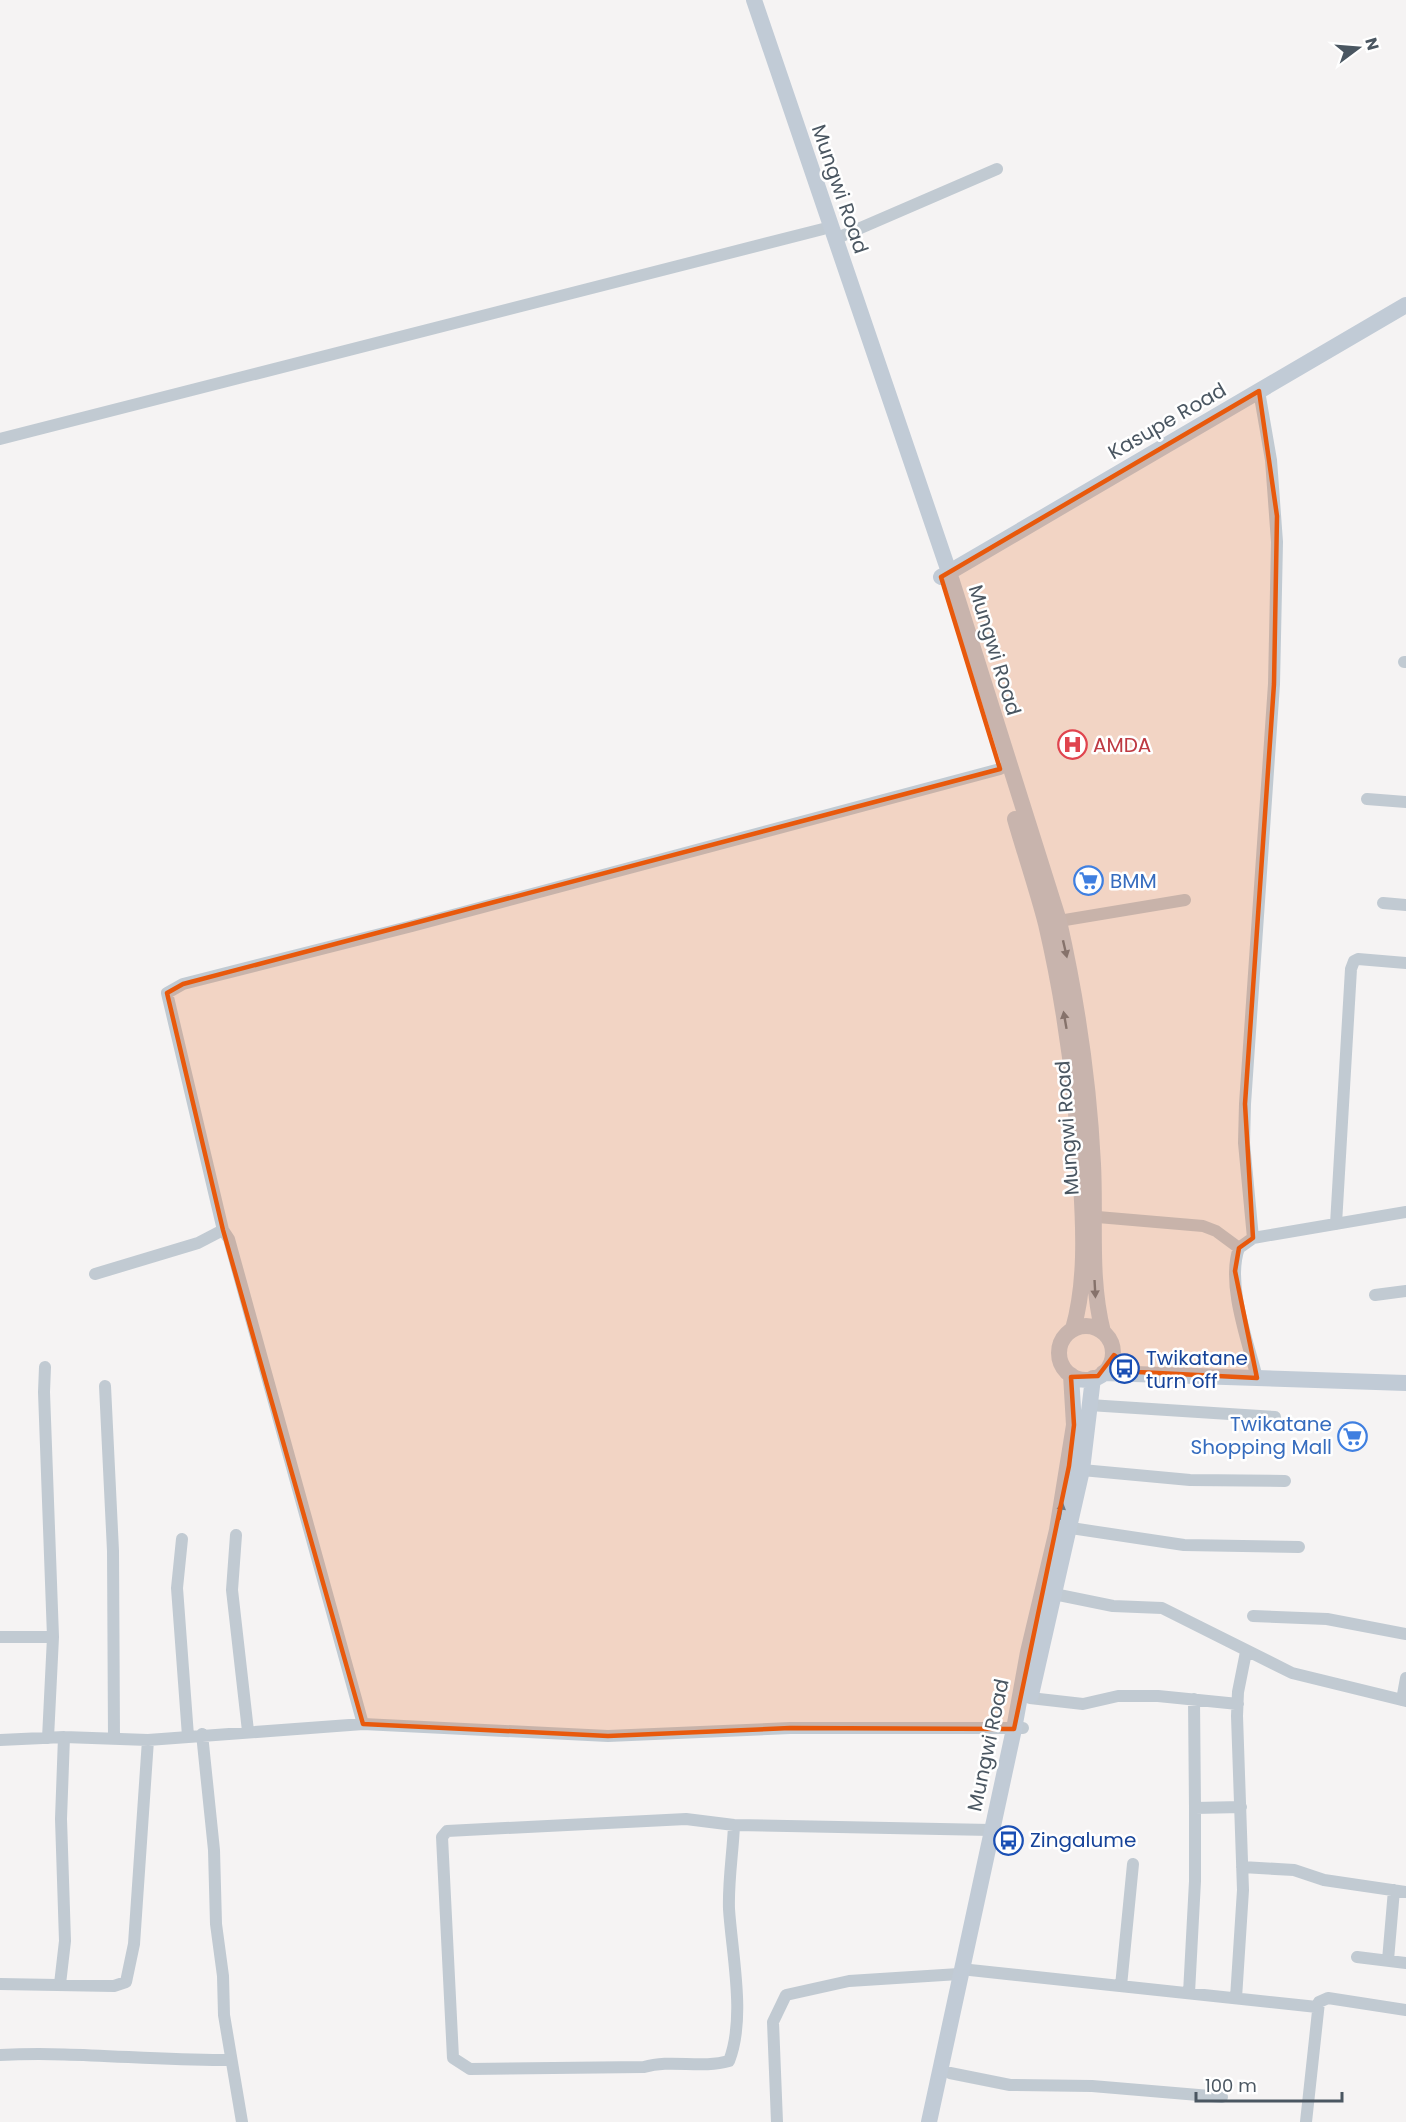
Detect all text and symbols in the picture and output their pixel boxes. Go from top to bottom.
north arrow [1328,18,1388,78]
text: N [1359,35,1385,53]
street label: Mungwi Road [805,121,875,257]
street label: Kasupe Road [1103,376,1231,466]
street label: Mungwi Road [962,581,1028,719]
hospital icon: AMDA [1056,729,1088,761]
place label: AMDA [1093,731,1151,759]
supermarket icon: BMM [1073,865,1105,897]
place label: BMM [1110,867,1157,895]
one-way arrow [1061,940,1070,959]
one-way arrow [1060,1011,1069,1030]
street label: Mungwi Road [1048,1060,1086,1196]
one-way arrow [1090,1280,1099,1299]
place label: Twikatane turn off [1146,1344,1248,1395]
bus stop icon: Twikatane turn off [1109,1353,1141,1385]
place label: Twikatane Shopping Mall [1190,1410,1332,1461]
supermarket icon: Twikatane Shopping Mall [1337,1420,1369,1452]
one-way arrow [1057,1501,1066,1520]
street label: Mungwi Road [960,1676,1016,1814]
bus stop icon: Zingalume [993,1824,1025,1856]
place label: Zingalume [1030,1826,1136,1854]
scale bar [1196,2065,1342,2103]
text: 100 m [1205,2073,1257,2098]

